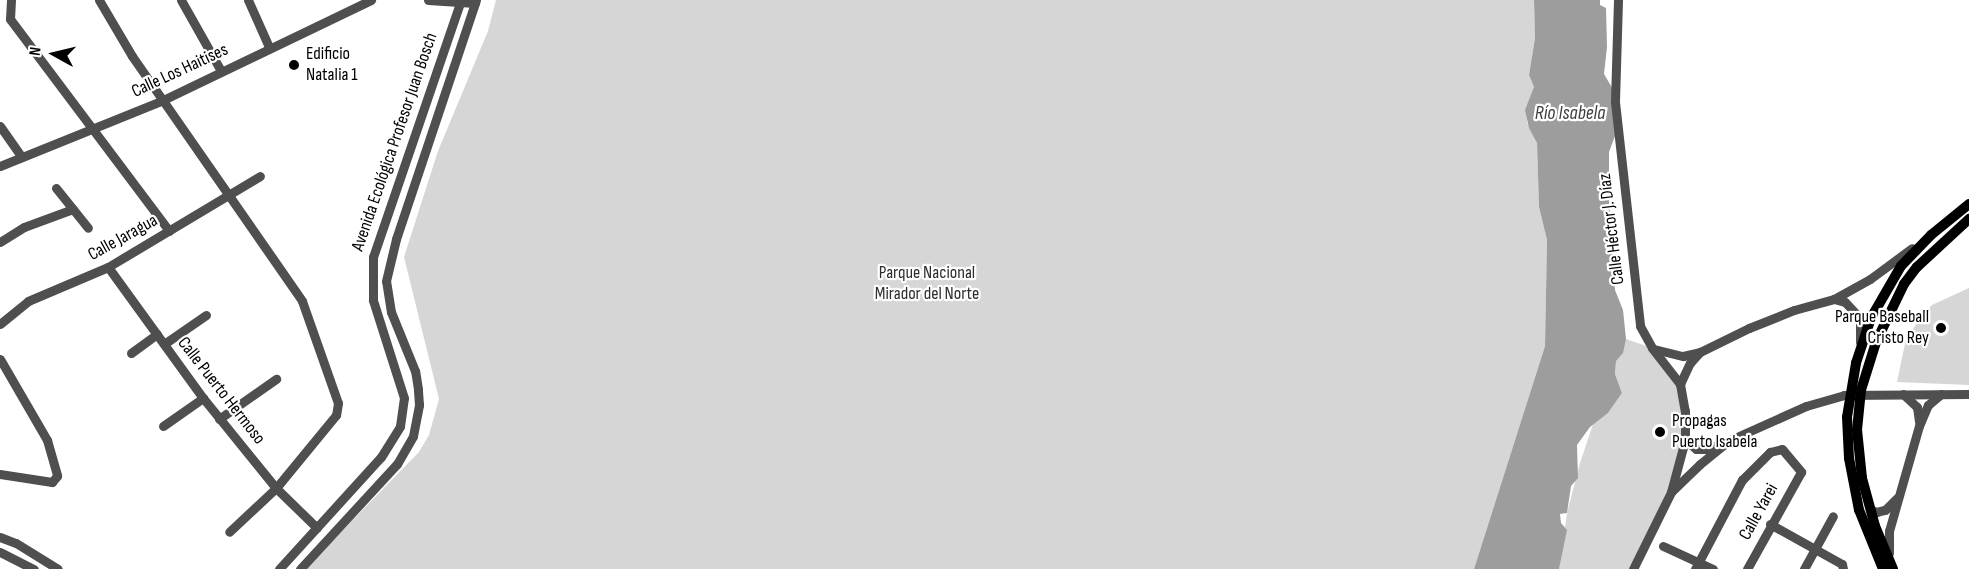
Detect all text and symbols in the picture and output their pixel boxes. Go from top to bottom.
north arrow [24,24,84,84]
street label: Avenida Ecológica Profesor Juan Bosch [347,30,443,254]
street label: Calle Los Haitises [128,39,232,103]
place label: Edificio Natalia 1 [306,44,358,86]
text: N [26,46,46,57]
marker: Edificio Natalia 1 [287,58,301,72]
water label: Río Isabela [1535,101,1605,125]
street label: Calle Héctor J. Díaz [1594,172,1630,286]
street label: Calle Jaragua [84,210,162,266]
park label: Parque Nacional Mirador del Norte [875,263,979,306]
place label: Parque Baseball Cristo Rey [1835,307,1929,350]
marker: Parque Baseball Cristo Rey [1934,321,1948,335]
street label: Calle Puerto Hermoso [172,333,270,449]
place label: Propagas Puerto Isabela [1672,411,1757,454]
marker: Propagas Puerto Isabela [1653,425,1667,439]
street label: Calle Yarei [1735,480,1783,544]

